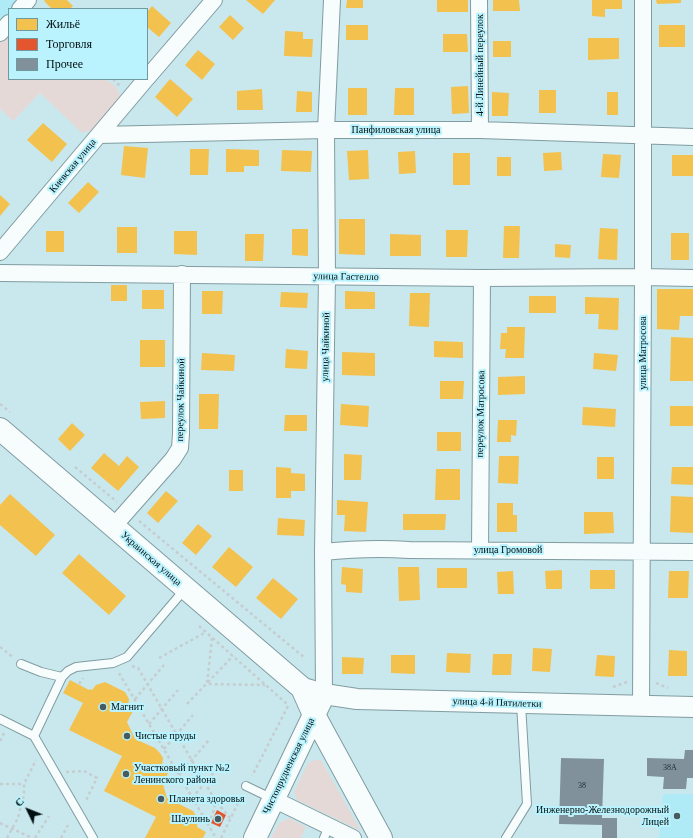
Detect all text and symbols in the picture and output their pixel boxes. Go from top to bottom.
legend [8,8,148,80]
street label: 4-й Линейный переулок [474,14,486,116]
text: Жильё [46,17,80,31]
text: Торговля [46,37,92,51]
text: Прочее [46,57,83,71]
street label: Панфиловская улица [352,124,440,136]
street label: Киевская улица [47,137,99,195]
street label: улица Гастелло [313,270,379,284]
street label: улица Чайкиной [319,312,333,382]
street label: улица Матросова [637,316,649,390]
street label: переулок Чайкиной [174,358,188,442]
street label: переулок Матросова [474,370,488,458]
street label: Украинская улица [118,529,184,589]
street label: улица Громовой [474,544,542,556]
street label: улица 4-й Пятилетки [452,695,542,711]
place label: Магнит [111,701,144,713]
marker: Магнит [98,702,108,712]
street label: Чистопрудненская улица [260,716,318,816]
place label: Чистые пруды [135,730,196,742]
marker: Чистые пруды [122,731,132,741]
place label: Участковый пункт №2 Ленинского района [134,762,230,786]
house number: 38А [663,763,677,773]
marker: Участковый пункт №2 Ленинского района [121,769,131,779]
house number: 38 [578,781,586,791]
north arrow [8,790,48,830]
place label: Планета здоровья [169,793,245,805]
marker: Планета здоровья [156,794,166,804]
text: С [12,795,26,809]
place label: Инженерно-Железнодорожный Лицей [536,804,669,828]
marker: Инженерно-Железнодорожный Лицей [672,811,682,821]
place label: Шаулинь [171,813,210,825]
marker: Шаулинь [213,814,223,824]

